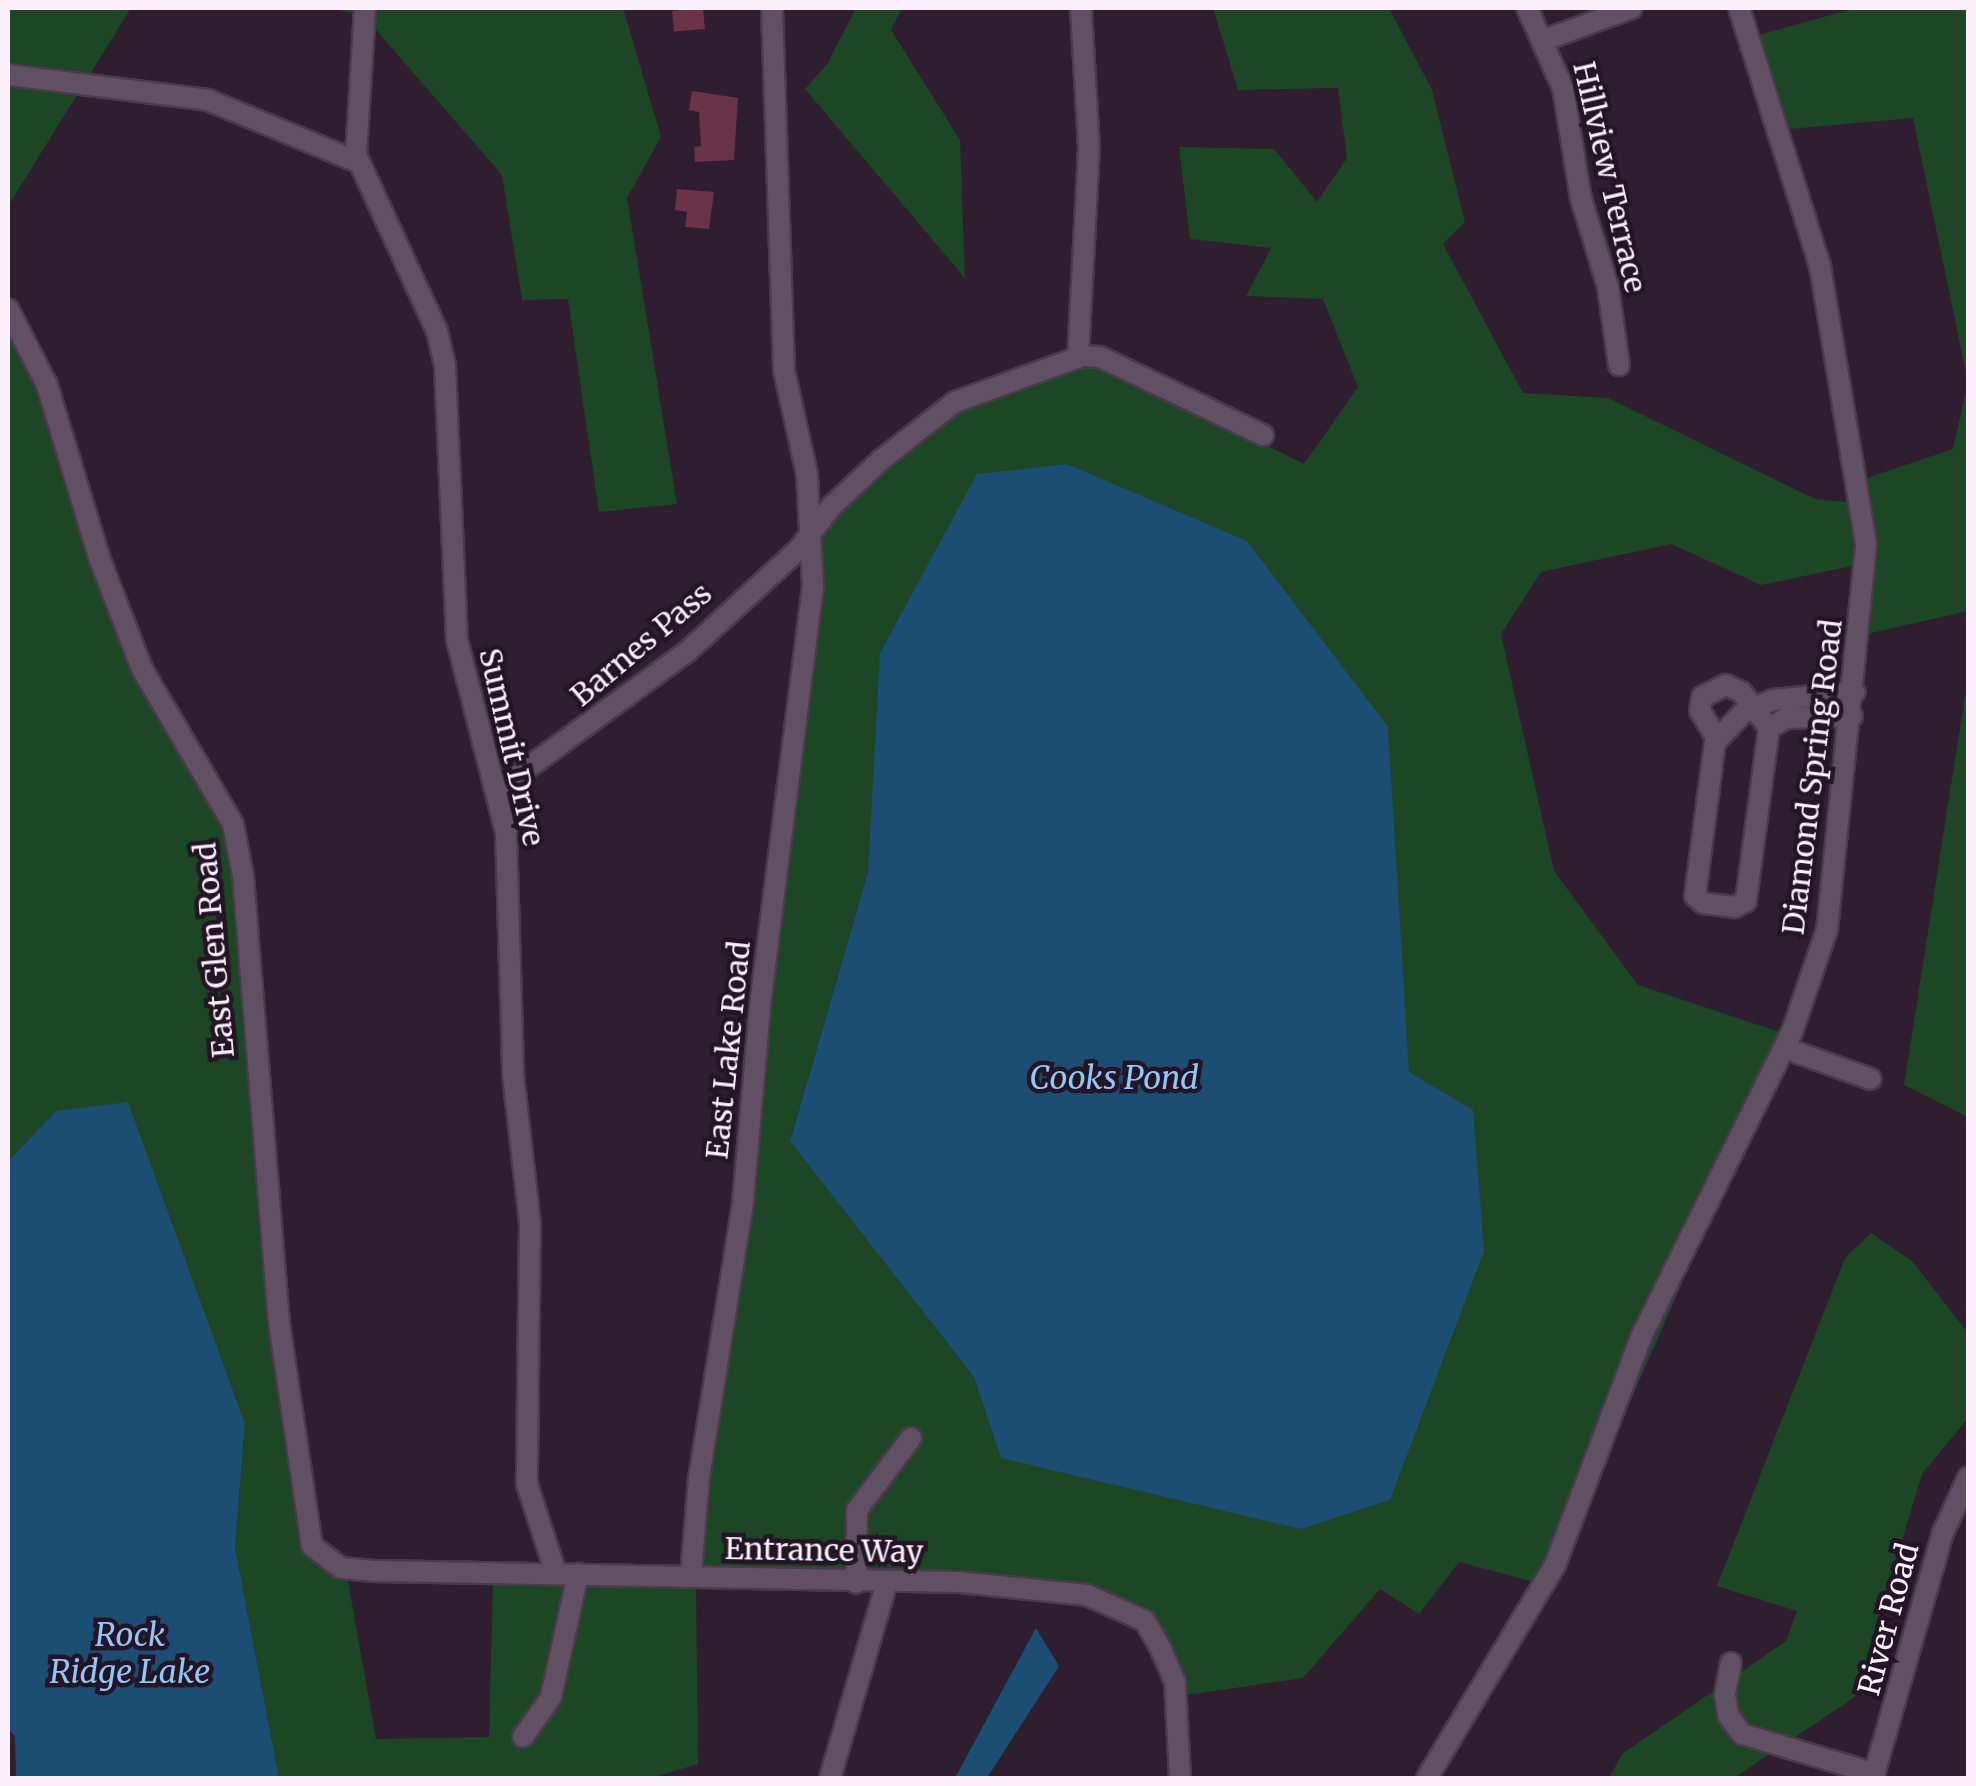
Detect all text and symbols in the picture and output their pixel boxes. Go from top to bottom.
street label: Hillview Terrace [1566,58,1654,296]
street label: Barnes Pass [563,575,719,713]
street label: Diamond Spring Road [1775,617,1849,937]
street label: Summit Drive [472,645,552,849]
street label: East Glen Road [187,841,241,1059]
street label: East Lake Road [699,939,757,1161]
water label: Cooks Pond [1029,1059,1199,1097]
street label: Entrance Way [724,1530,924,1570]
street label: River Road [1850,1539,1926,1699]
water label: Rock Ridge Lake [50,1617,210,1692]

